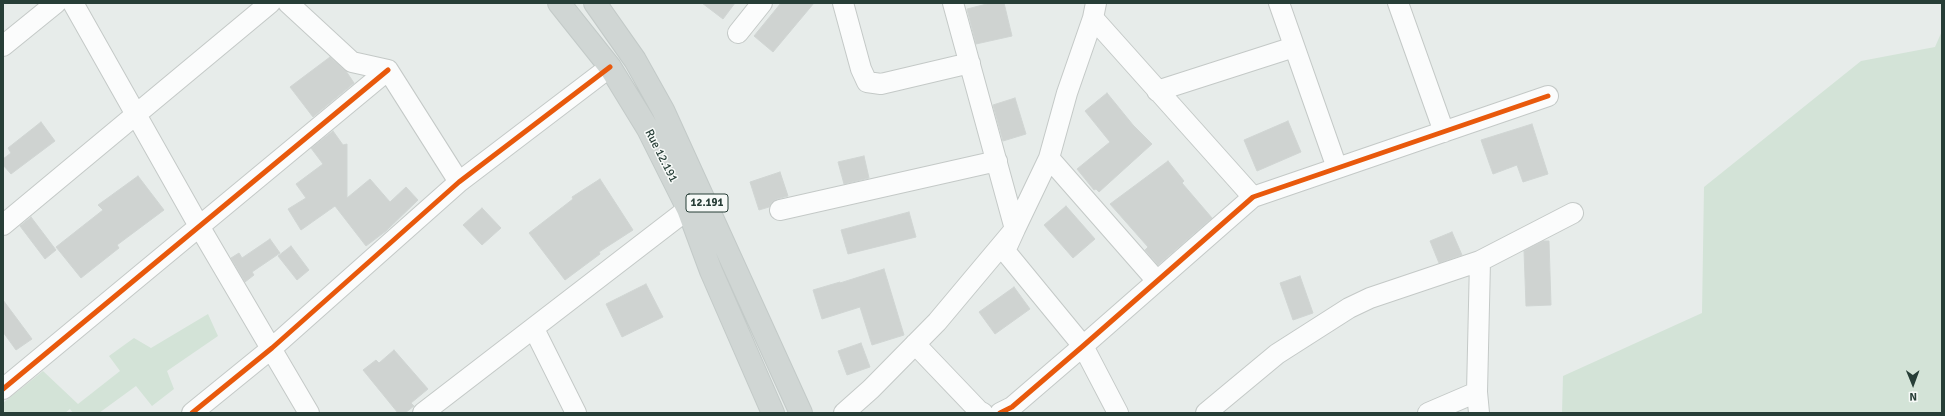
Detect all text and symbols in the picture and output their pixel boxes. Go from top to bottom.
street label: Rue 12.191 [641,127,681,185]
road number: 12.191 [686,194,728,212]
north arrow [1893,364,1933,404]
text: N [1909,390,1917,403]

